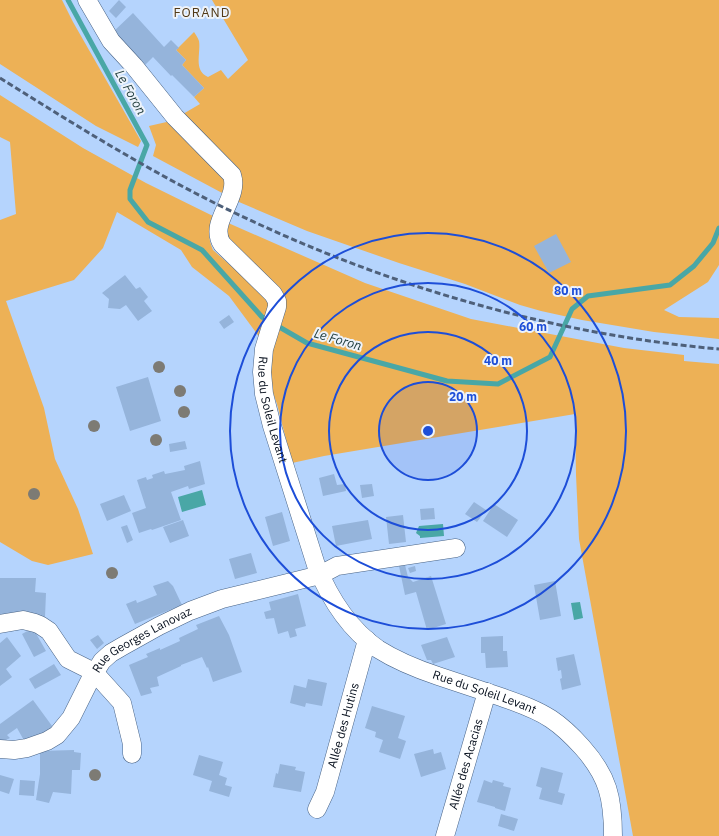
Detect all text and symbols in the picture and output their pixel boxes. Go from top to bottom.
district label: FORAND [174,4,230,21]
water label: Le Foron [111,67,150,118]
text: 80 m [554,283,582,298]
text: 60 m [519,319,547,334]
water label: Le Foron [312,325,364,354]
text: 40 m [484,353,512,368]
street label: Rue du Soleil Levant [255,356,291,465]
text: 20 m [449,389,477,404]
centre of rings [421,424,435,438]
street label: Rue Georges Lanovaz [89,603,194,675]
street label: Rue du Soleil Levant [431,667,539,717]
street label: Allée des Hutins [324,681,362,769]
street label: Allée des Acacias [445,717,486,811]

